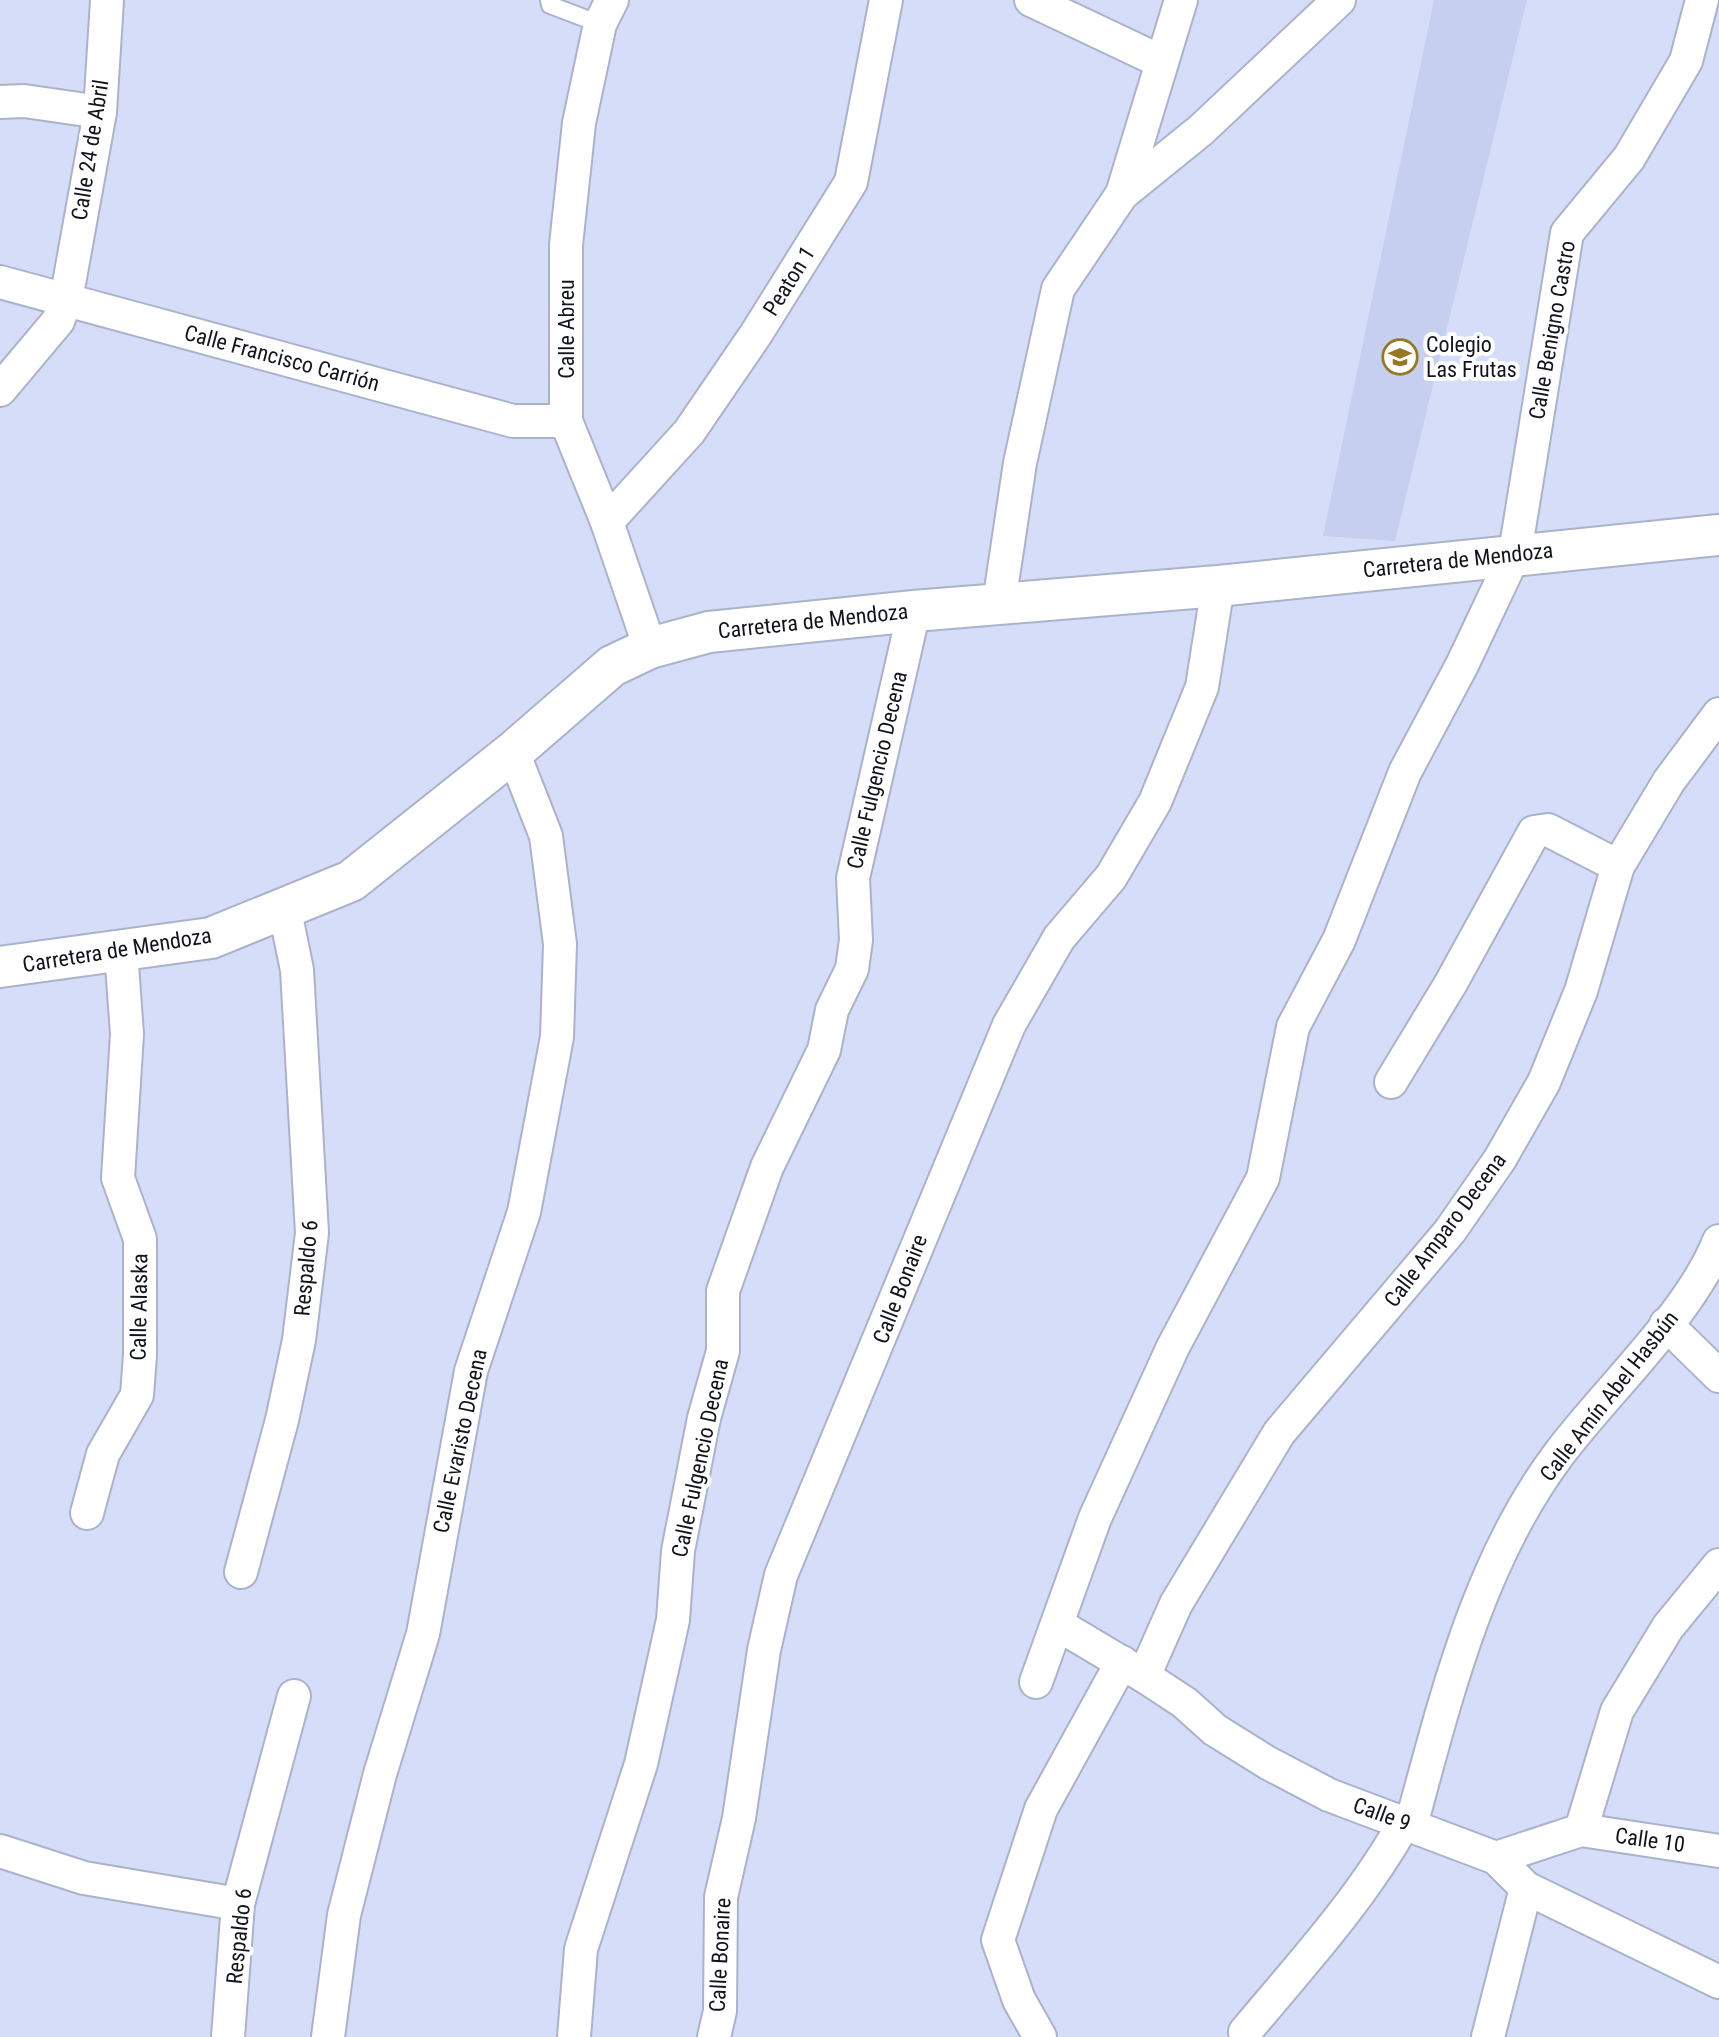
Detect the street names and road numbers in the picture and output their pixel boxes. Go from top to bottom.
street label: Calle 24 de Abril [67,78,113,222]
street label: Calle Benigno Castro [1524,239,1580,421]
street label: Peaton 1 [758,242,820,320]
street label: Calle Abreu [554,279,579,379]
street label: Calle Francisco Carrión [182,320,382,396]
street label: Carretera de Mendoza [1362,538,1554,582]
street label: Carretera de Mendoza [717,599,909,643]
street label: Calle Fulgencio Decena [842,669,912,871]
street label: Carretera de Mendoza [21,923,213,977]
street label: Calle Amparo Decena [1379,1148,1511,1312]
street label: Respaldo 6 [289,1219,323,1317]
street label: Calle Bonaire [868,1231,932,1347]
street label: Calle Alaska [126,1253,152,1361]
street label: Calle Amín Abel Hasbún [1535,1306,1683,1486]
street label: Calle Evaristo Decena [428,1347,492,1535]
street label: Calle Fulgencio Decena [667,1357,733,1559]
street label: Calle 9 [1350,1792,1414,1836]
street label: Calle 10 [1614,1823,1686,1857]
street label: Respaldo 6 [222,1887,256,1985]
street label: Calle Bonaire [705,1897,735,2013]

